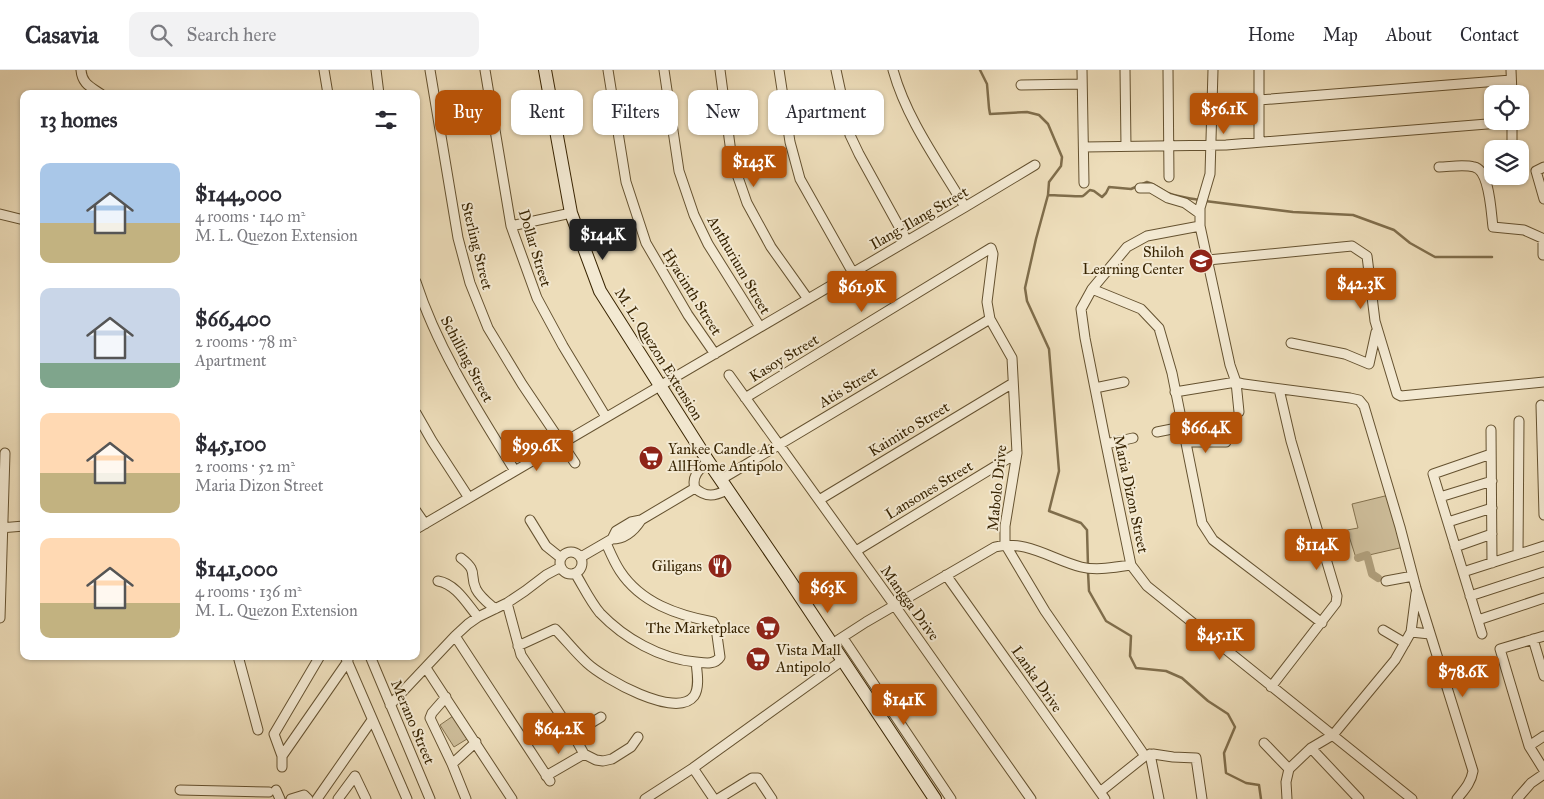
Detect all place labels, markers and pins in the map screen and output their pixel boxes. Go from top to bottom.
pin: $56.1K [1183,92,1265,135]
pin: $143K [719,146,789,188]
pin: $144K [568,218,638,261]
place label: Shiloh Learning Center [1082,243,1185,278]
school or university icon: Shiloh Learning Center [1188,248,1214,274]
pin: $42.3K [1320,268,1402,310]
pin: $61.9K [821,270,903,313]
pin: $66.4K [1165,412,1247,454]
pin: $99.6K [496,430,578,472]
place label: Yankee Candle At AllHome Antipolo [667,440,783,475]
supermarket icon: Yankee Candle At AllHome Antipolo [638,445,664,471]
pin: $114K [1282,528,1352,571]
restaurant icon: Giligans [707,553,733,579]
place label: Giligans [652,557,702,575]
pin: $63K [798,572,858,614]
supermarket icon: The Marketplace [755,615,781,641]
pin: $45.1K [1179,618,1261,661]
place label: The Marketplace [646,619,750,637]
place label: Vista Mall Antipolo [775,641,842,676]
supermarket icon: Vista Mall Antipolo [745,646,771,672]
pin: $78.6K [1422,656,1504,698]
pin: $141K [869,684,939,726]
pin: $64.2K [518,712,600,755]

